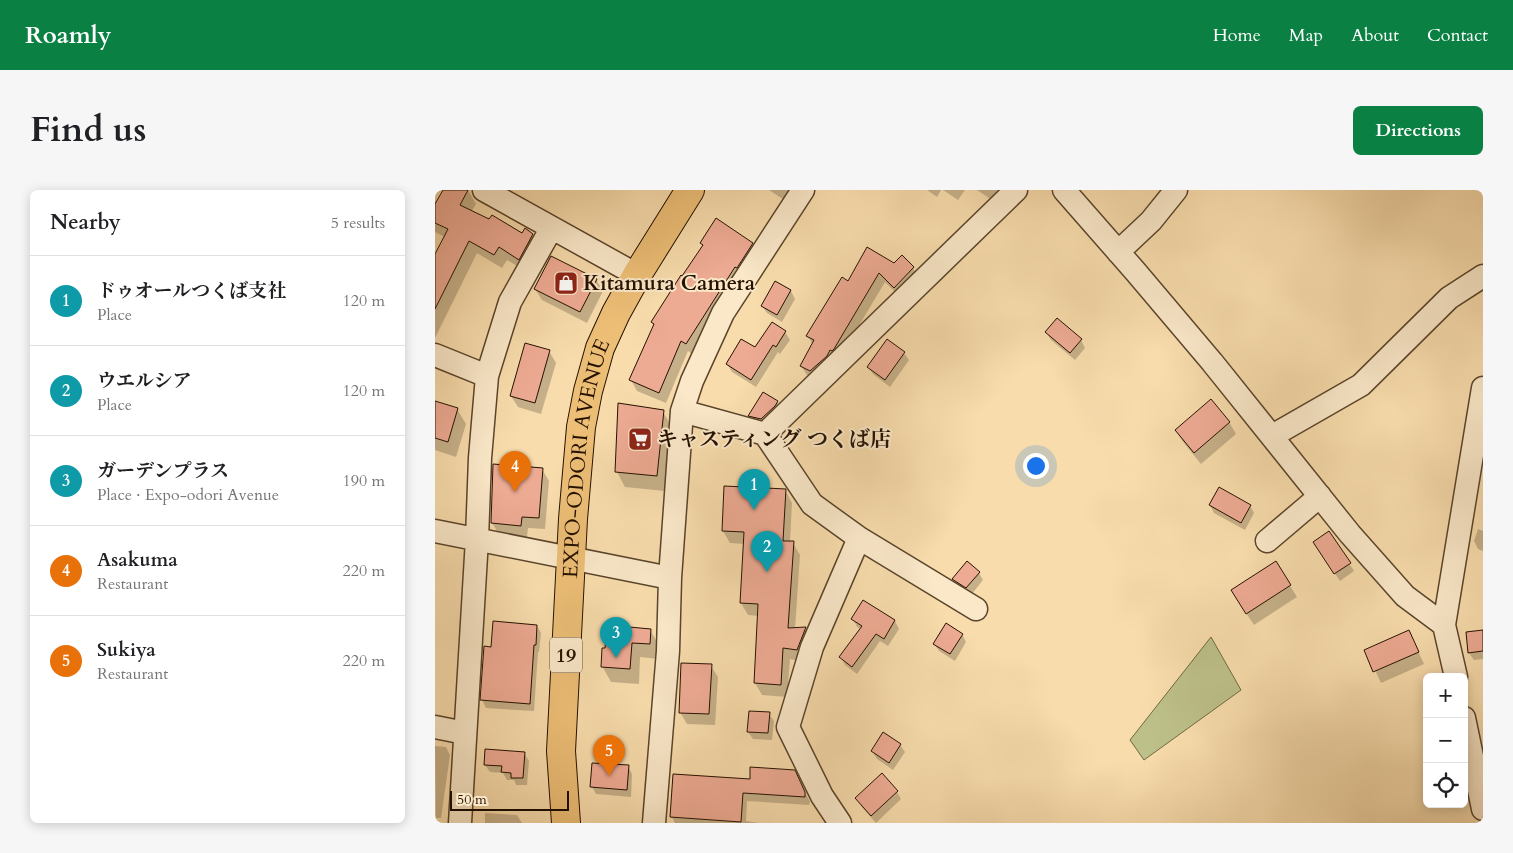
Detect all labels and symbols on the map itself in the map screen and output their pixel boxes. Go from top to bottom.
place label: Kitamura Camera [583,269,756,298]
shop icon: Kitamura Camera [553,270,579,296]
street label: EXPO-ODORI AVENUE [556,334,617,579]
place label: キャスティング つくば店 [657,425,891,454]
supermarket icon: キャスティング つくば店 [627,426,653,452]
pin: 4 [499,451,531,492]
your location [1023,453,1049,479]
pin: 1 [738,469,770,510]
pin: 2 [751,531,783,572]
pin: 3 [600,617,632,658]
road number: 19 [550,638,582,672]
pin: 5 [593,735,625,776]
scale bar [450,788,569,811]

